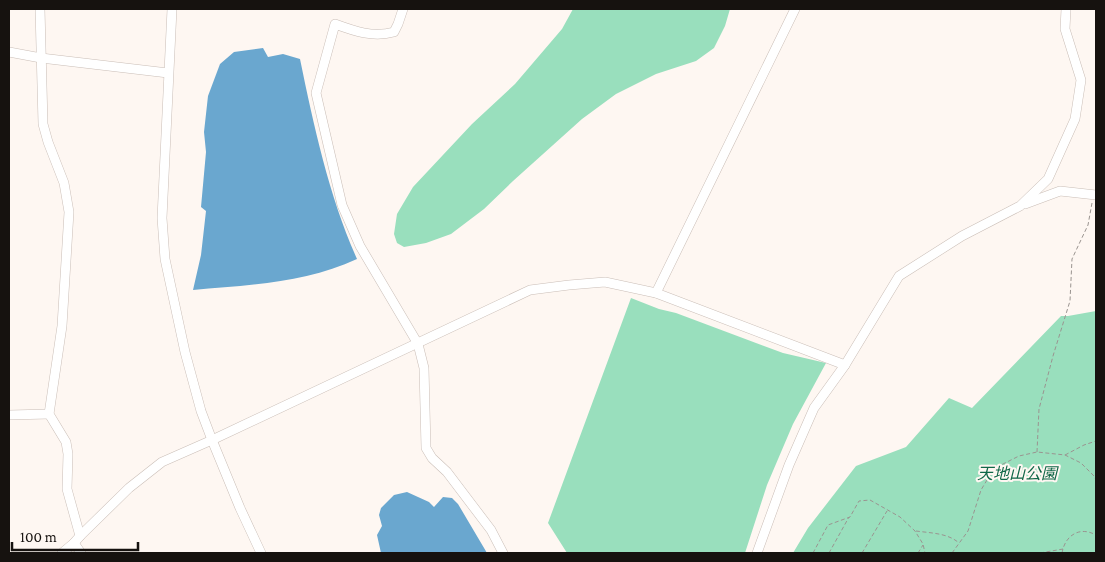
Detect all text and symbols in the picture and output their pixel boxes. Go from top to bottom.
park label: 天地山公園 [977,465,1059,482]
scale bar [12,520,139,552]
text: 100 m [20,529,57,545]

